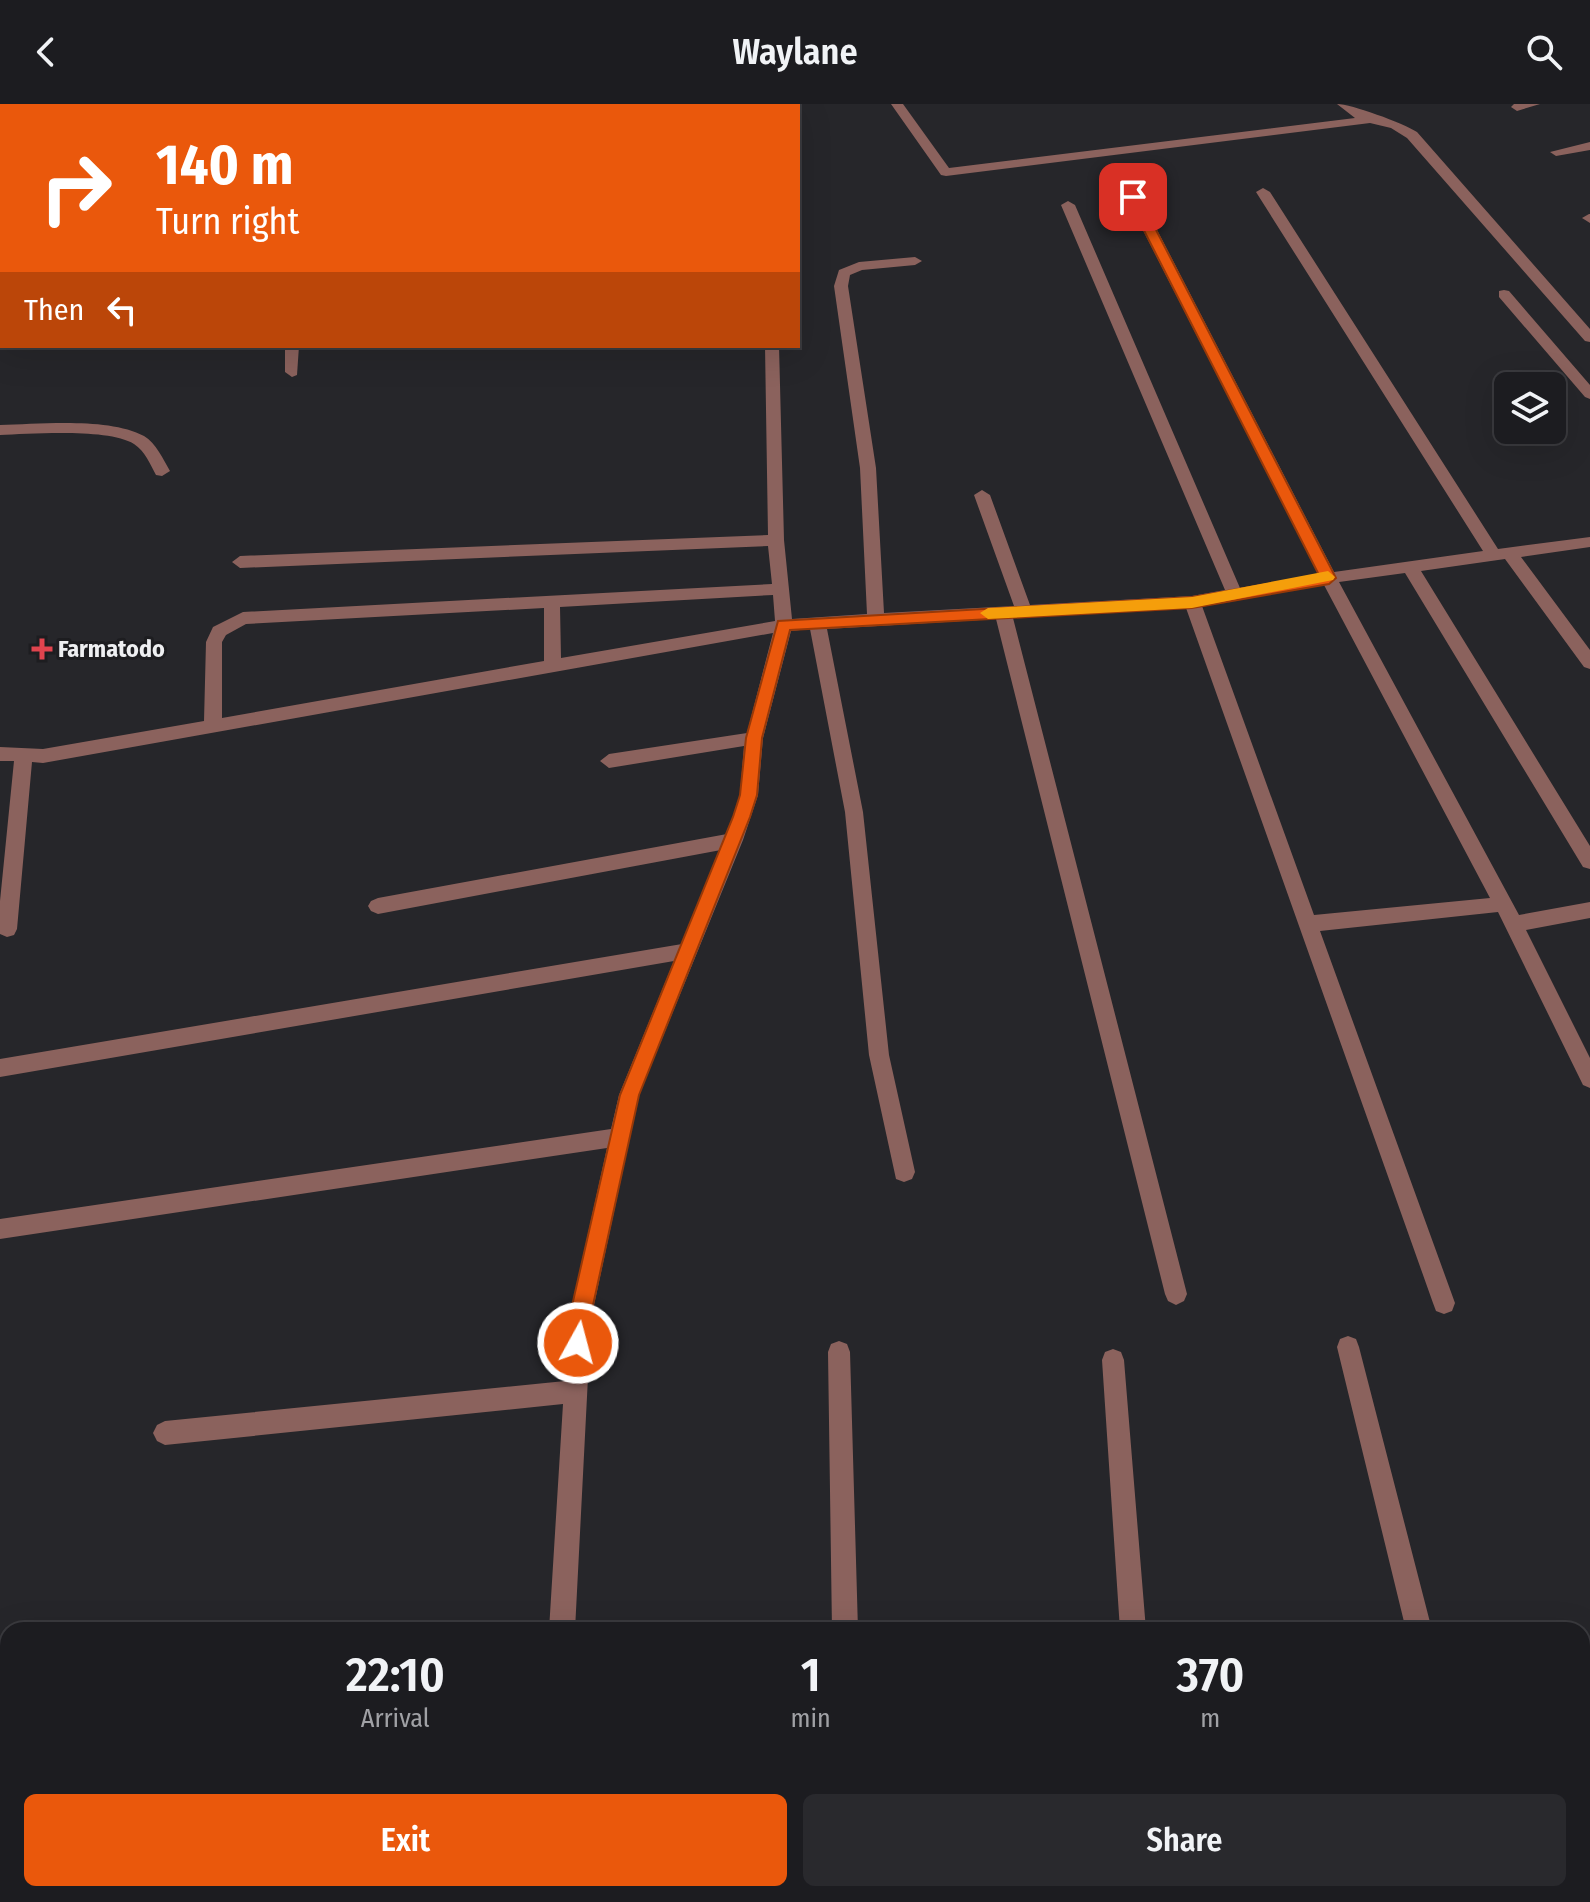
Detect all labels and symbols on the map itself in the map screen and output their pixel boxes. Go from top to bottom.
pin [1099,163,1167,231]
place label: Farmatodo [58,635,165,663]
marker: Farmatodo [33,640,51,658]
position arrow [536,1301,620,1385]

